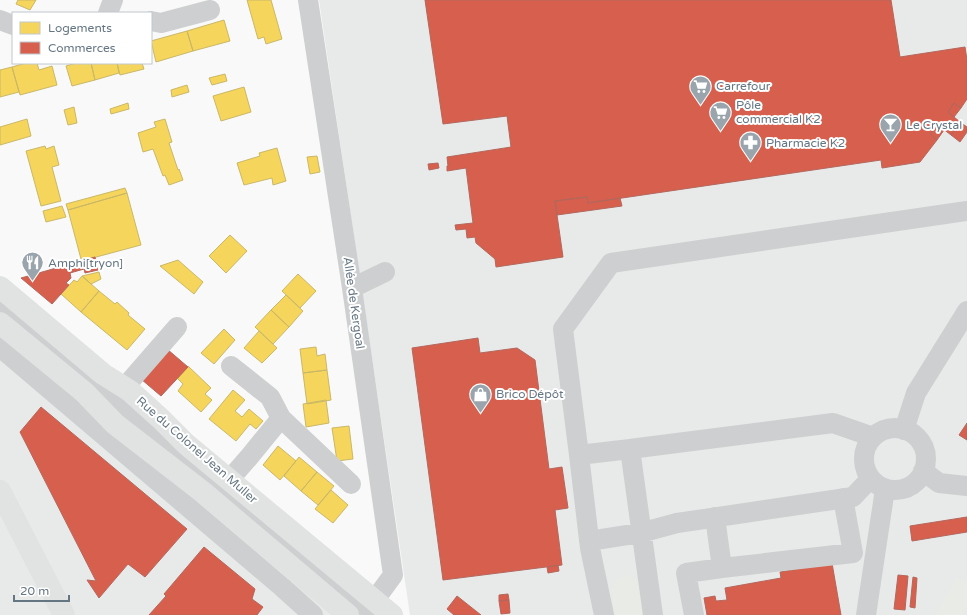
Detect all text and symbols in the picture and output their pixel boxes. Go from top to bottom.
legend [12,12,152,64]
text: Logements [48,21,112,35]
text: Commerces [48,41,116,55]
supermarket icon: Carrefour [688,73,714,106]
place label: Carrefour [716,79,771,93]
place label: Pôle commercial K2 [736,98,821,126]
supermarket icon: Pôle commercial K2 [708,99,734,132]
bar icon: Le Crystal [877,112,903,145]
place label: Le Crystal [906,118,962,132]
pharmacy icon: Pharmacie K2 [738,130,764,163]
place label: Pharmacie K2 [766,136,845,150]
restaurant icon: Amphi[tryon] [19,250,45,283]
place label: Amphi[tryon] [48,256,123,270]
street label: Allée de Kergoal [341,256,367,350]
shop icon: Brico Dépôt [468,381,494,414]
place label: Brico Dépôt [496,387,564,401]
street label: Rue du Colonel Jean Muller [134,394,261,507]
scale bar [14,577,69,603]
text: 20 m [20,584,49,598]

